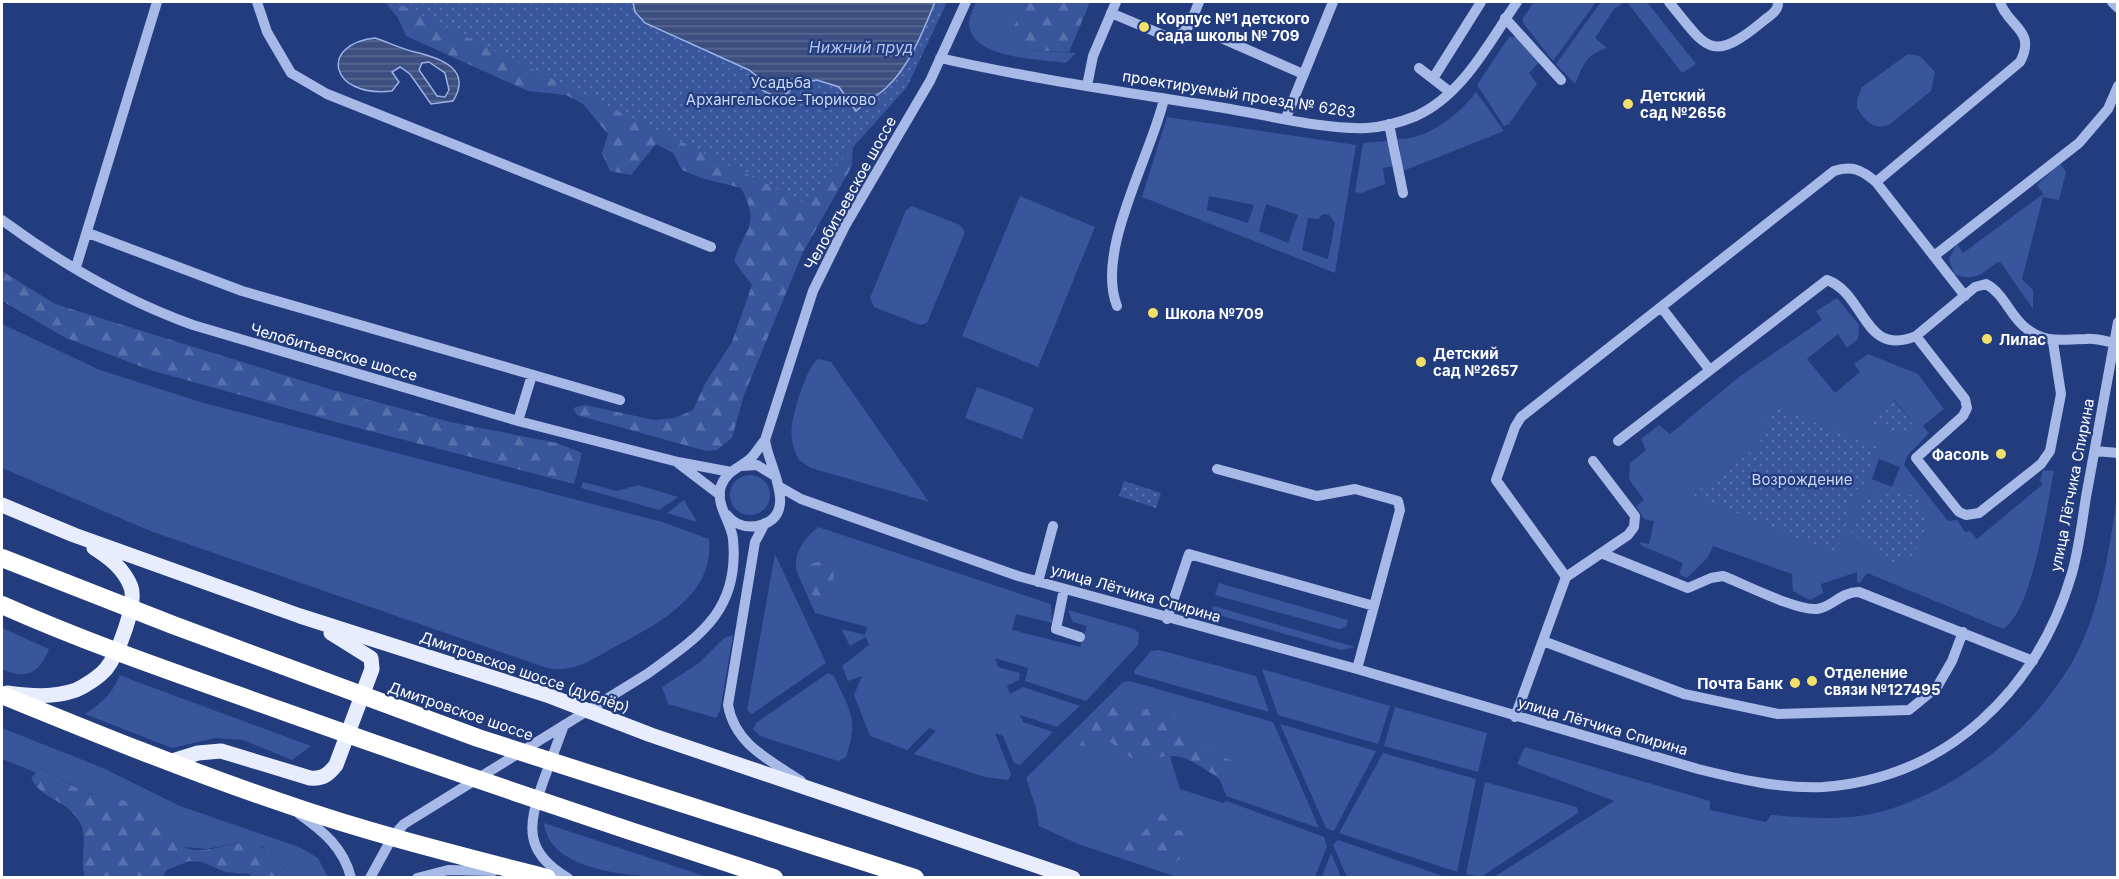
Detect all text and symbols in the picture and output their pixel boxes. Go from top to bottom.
place label: Корпус №1 детского сада школы № 709 [1156,9,1310,45]
marker: Корпус №1 детского сада школы № 709 [1137,20,1151,34]
water label: Нижний пруд [809,37,913,57]
street label: проектируемый проезд № 6263 [1121,66,1357,122]
park label: Усадьба Архангельское-Тюриково [686,73,876,109]
place label: Детский сад №2656 [1640,86,1727,122]
marker: Детский сад №2656 [1621,97,1635,111]
street label: Челобитьевское шоссе [800,113,900,273]
place label: Школа №709 [1165,304,1264,323]
marker: Школа №709 [1146,306,1160,320]
street label: Челобитьевское шоссе [248,319,420,385]
place label: Лилас [1999,330,2046,349]
marker: Лилас [1980,332,1994,346]
place label: Детский сад №2657 [1433,344,1519,380]
marker: Детский сад №2657 [1414,355,1428,369]
street label: улица Лётчика Спирина [2046,397,2098,573]
place label: Фасоль [1932,445,1989,464]
marker: Фасоль [1994,447,2008,461]
park label: Возрождение [1752,470,1852,489]
street label: улица Лётчика Спирина [1049,560,1223,626]
street label: Дмитровское шоссе (дублёр) [418,628,632,716]
place label: Отделение связи №127495 [1824,663,1941,699]
place label: Почта Банк [1697,674,1783,693]
marker: Отделение связи №127495 [1805,674,1819,688]
marker: Почта Банк [1788,676,1802,690]
street label: Дмитровское шоссе [386,678,536,744]
street label: улица Лётчика Спирина [1516,693,1690,759]

